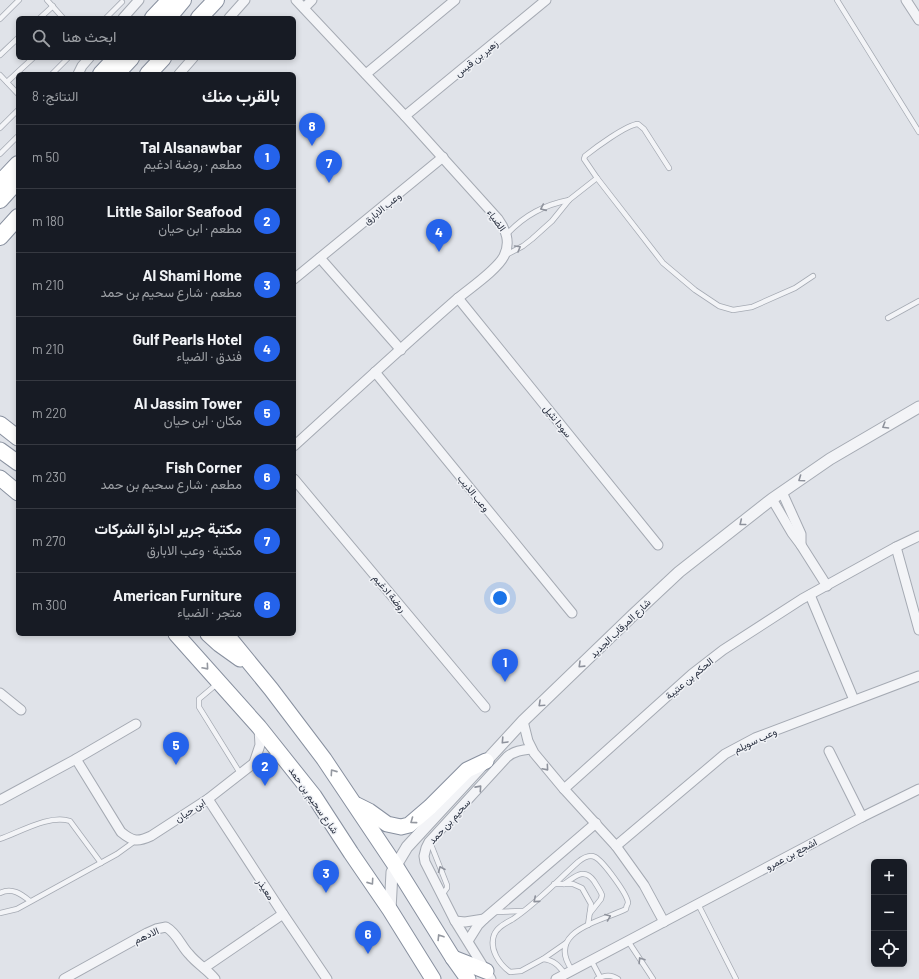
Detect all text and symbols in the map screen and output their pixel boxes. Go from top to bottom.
search box [16,16,296,60]
icon: search [30,27,52,49]
text: ابحث هنا [62,27,116,45]
street label: زهير بن قيس [452,37,501,80]
text: بالقرب منك [202,85,280,105]
text: النتائج: 8 [32,88,78,104]
pin: 8 [299,113,325,146]
text: Tal Alsanawbar [140,138,242,156]
text: 50 m [32,149,59,165]
text: 1 [265,149,269,165]
pin: 7 [316,150,342,183]
text: مطعم · روضة ادغيم [143,156,242,172]
street label: وعب الابارق [361,189,404,227]
text: Little Sailor Seafood [107,202,242,220]
one-way arrow [539,203,547,211]
street label: الضياء [484,207,509,234]
text: 180 m [32,213,64,229]
text: 2 [263,213,271,229]
pin: 4 [426,219,452,252]
text: مطعم · ابن حيان [158,220,242,236]
one-way arrow [514,246,521,253]
text: Al Shami Home [142,266,242,284]
text: 210 m [32,277,64,293]
text: 3 [263,277,271,293]
text: مطعم · شارع سحيم بن حمد [100,284,242,300]
text: Gulf Pearls Hotel [133,330,242,348]
text: 210 m [32,341,64,357]
text: 4 [263,341,271,357]
text: فندق · الضياء [177,348,242,364]
text: Al Jassim Tower [134,394,242,412]
street label: سودا نثيل [540,402,575,440]
text: 220 m [32,405,67,421]
text: 5 [264,405,271,421]
text: مكان · ابن حيان [164,412,242,428]
one-way arrow [882,422,889,429]
text: Fish Corner [166,458,242,476]
text: 230 m [32,469,66,485]
text: 6 [264,469,271,485]
street label: وعب الذيب [455,472,492,514]
one-way arrow [798,474,805,482]
text: مطعم · شارع سحيم بن حمد [100,476,242,492]
text: مكتبة جرير ادارة الشركات [94,519,242,537]
one-way arrow [739,519,746,526]
text: 270 m [32,533,66,549]
text: 7 [264,533,270,549]
text: مكتبة · وعب الابارق [147,542,242,558]
street label: روضة ادغيم [370,572,409,615]
text: American Furniture [113,586,242,604]
your location [490,588,510,608]
street label: شارع المرقاب الجديد [587,596,654,661]
text: 300 m [32,597,67,613]
text: 8 [263,597,271,613]
text: متجر · الضياء [177,604,242,620]
pin: 1 [492,649,518,682]
street label: الحكم بن عتيبة [663,655,716,702]
one-way arrow [579,660,586,667]
one-way arrow [201,662,208,669]
one-way arrow [538,699,546,707]
street label: وعب سويلم [732,725,779,756]
pin: 5 [163,732,189,765]
one-way arrow [502,736,509,744]
pin: 2 [252,753,278,786]
one-way arrow [541,763,548,771]
street label: شارع سحيم بن حمد [286,764,342,836]
one-way arrow [331,770,338,777]
one-way arrow [474,785,481,792]
street label: ابن حيان [172,796,208,825]
street label: سحيم بن حمد [426,796,473,847]
one-way arrow [411,816,418,823]
street label: اشجع بن عمرو [763,835,819,873]
map controls [871,859,907,967]
button: + [871,859,907,895]
pin: 3 [313,860,339,893]
one-way arrow [437,865,445,872]
street label: معيذر [253,875,277,903]
one-way arrow [366,877,373,884]
button: − [871,895,907,931]
one-way arrow [533,896,541,903]
one-way arrow [605,913,612,921]
pin: 6 [355,921,381,954]
street label: الادهم [132,924,161,947]
button: locate [871,931,907,967]
one-way arrow [437,934,445,941]
one-way arrow [638,957,646,964]

